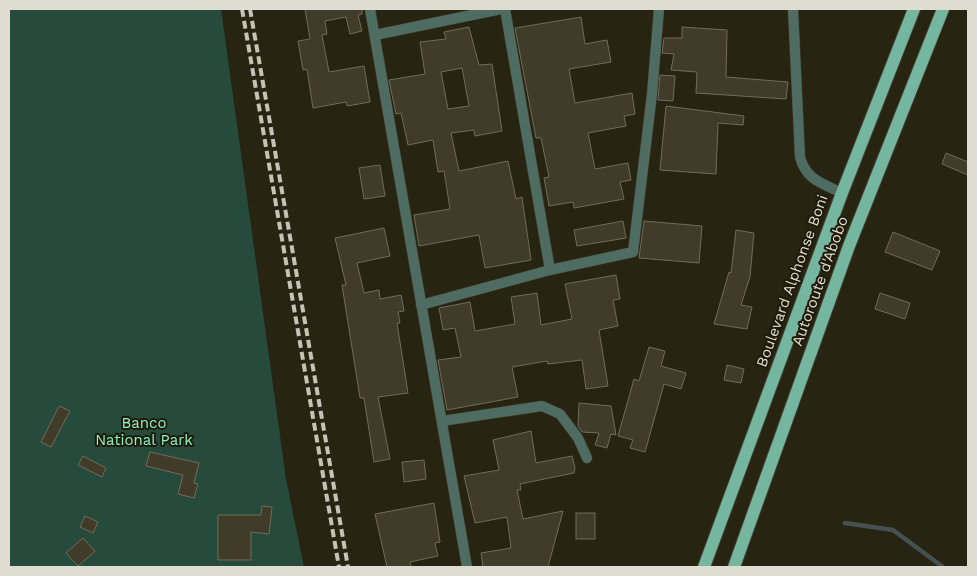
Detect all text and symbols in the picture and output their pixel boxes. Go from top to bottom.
street label: Boulevard Alphonse Boni [752,192,832,370]
street label: Autoroute d'Abobo [788,214,852,348]
park label: Banco National Park [95,414,193,449]

